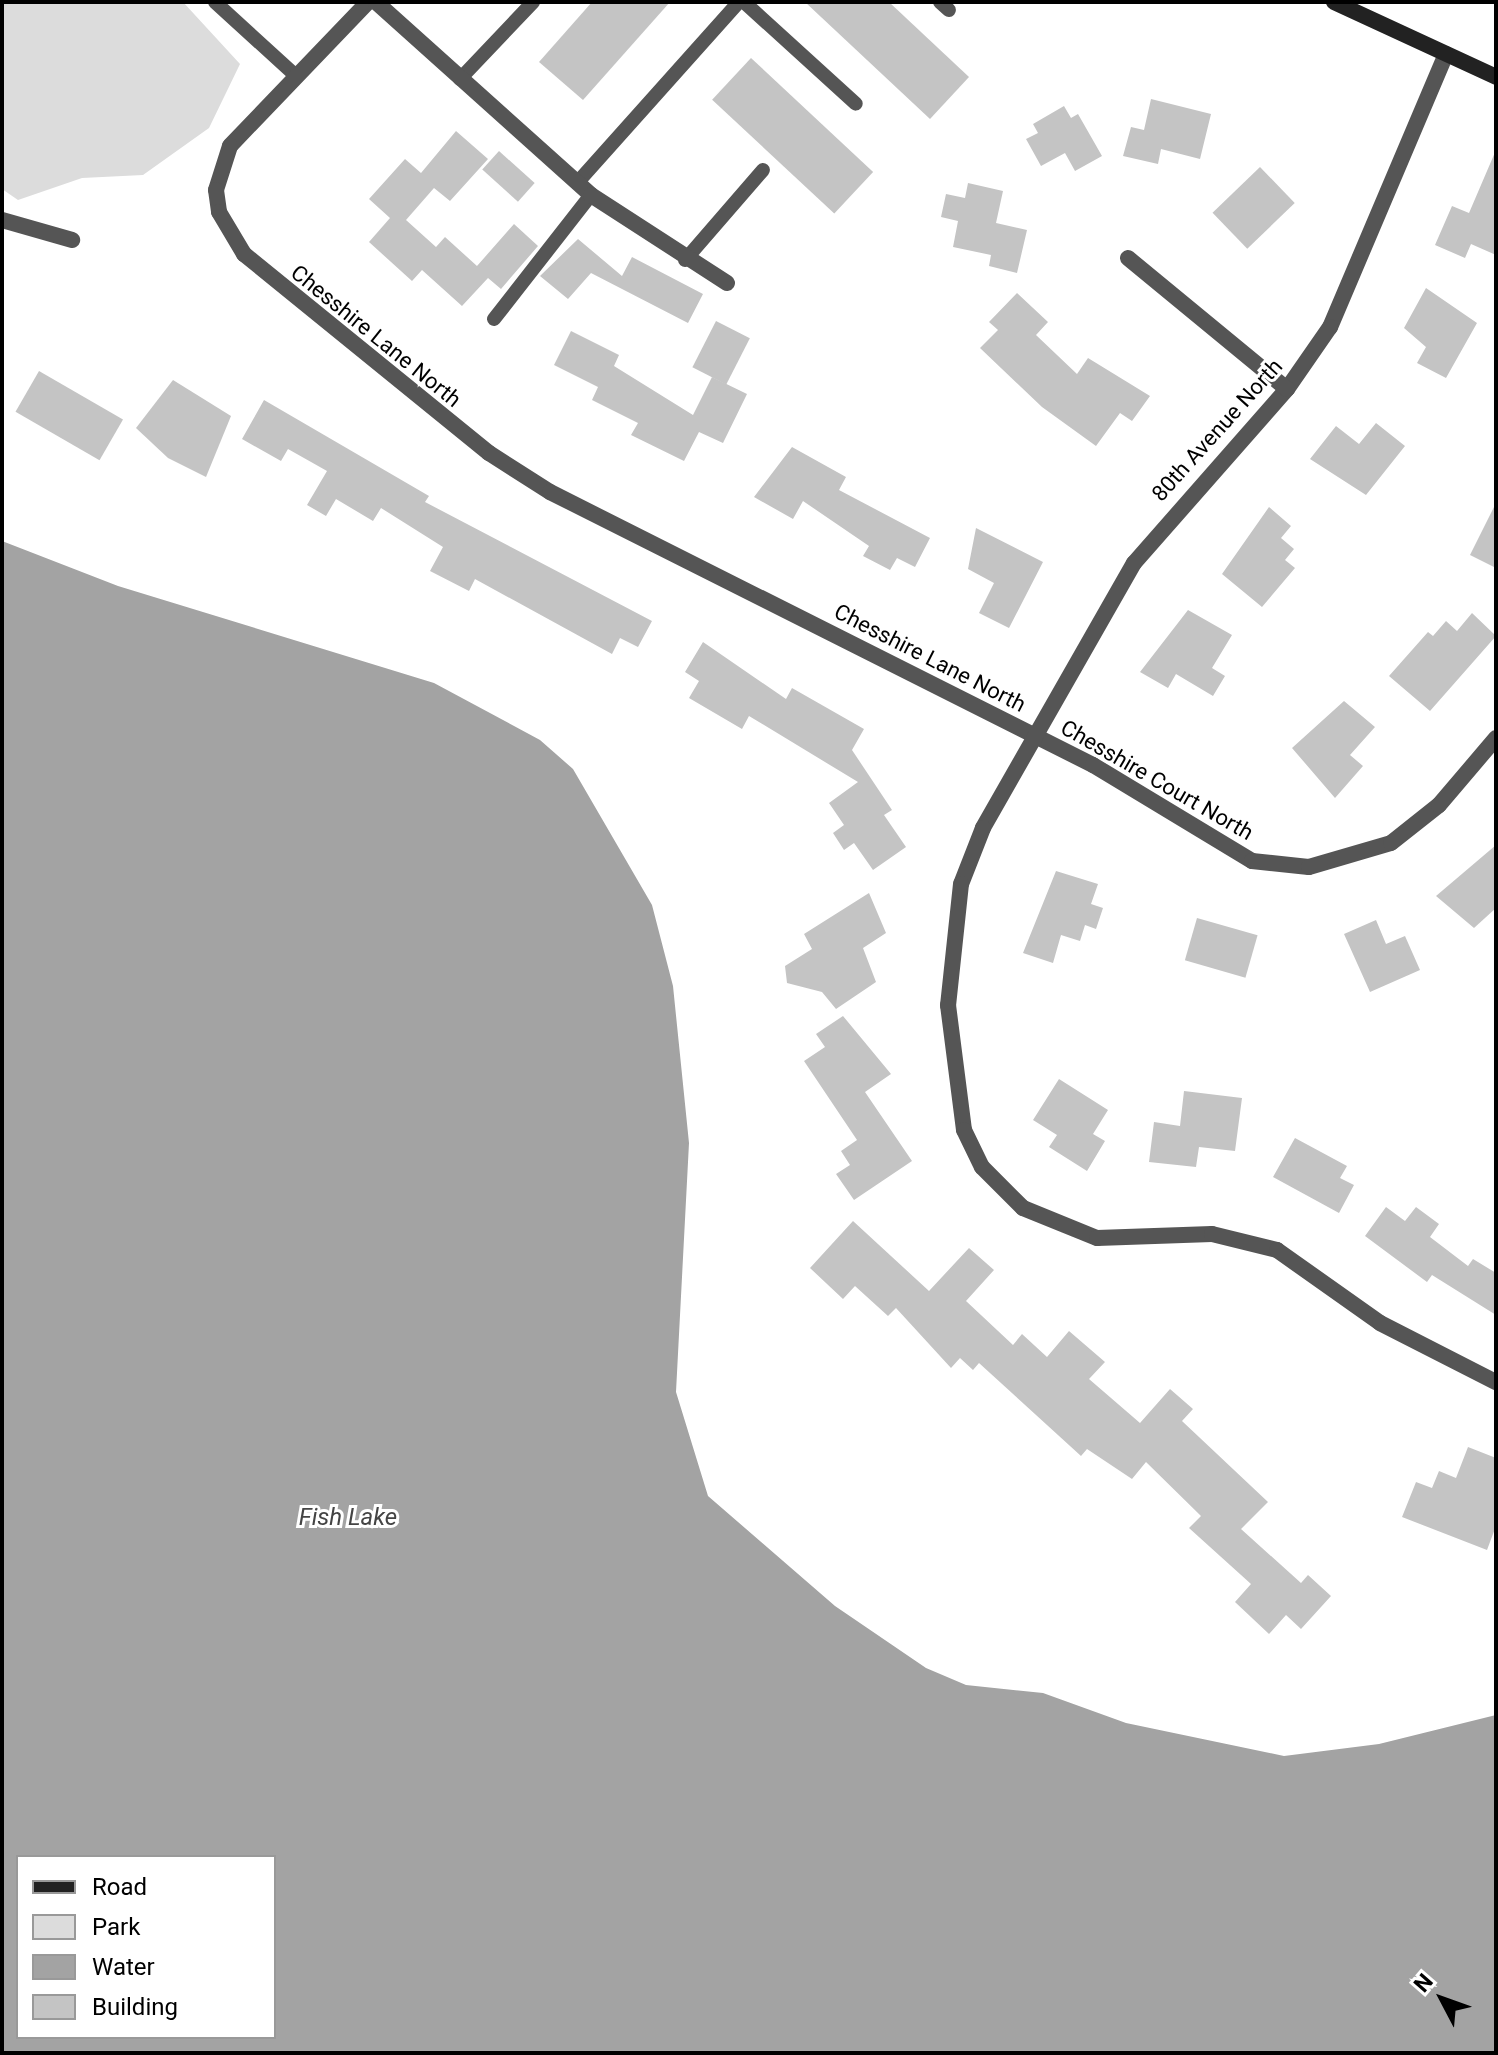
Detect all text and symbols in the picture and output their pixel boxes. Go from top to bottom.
street label: Chesshire Lane North [286,259,466,413]
street label: 80th Avenue North [1146,353,1288,507]
street label: Chesshire Lane North [830,598,1030,718]
street label: Chesshire Court North [1056,714,1258,846]
water label: Fish Lake [299,1504,397,1532]
legend [16,1855,276,2039]
text: Road [92,1873,147,1901]
text: Park [92,1913,140,1941]
text: Water [92,1953,155,1981]
north arrow [1402,1959,1482,2039]
text: N [1409,1969,1438,1997]
text: Building [92,1993,178,2021]

